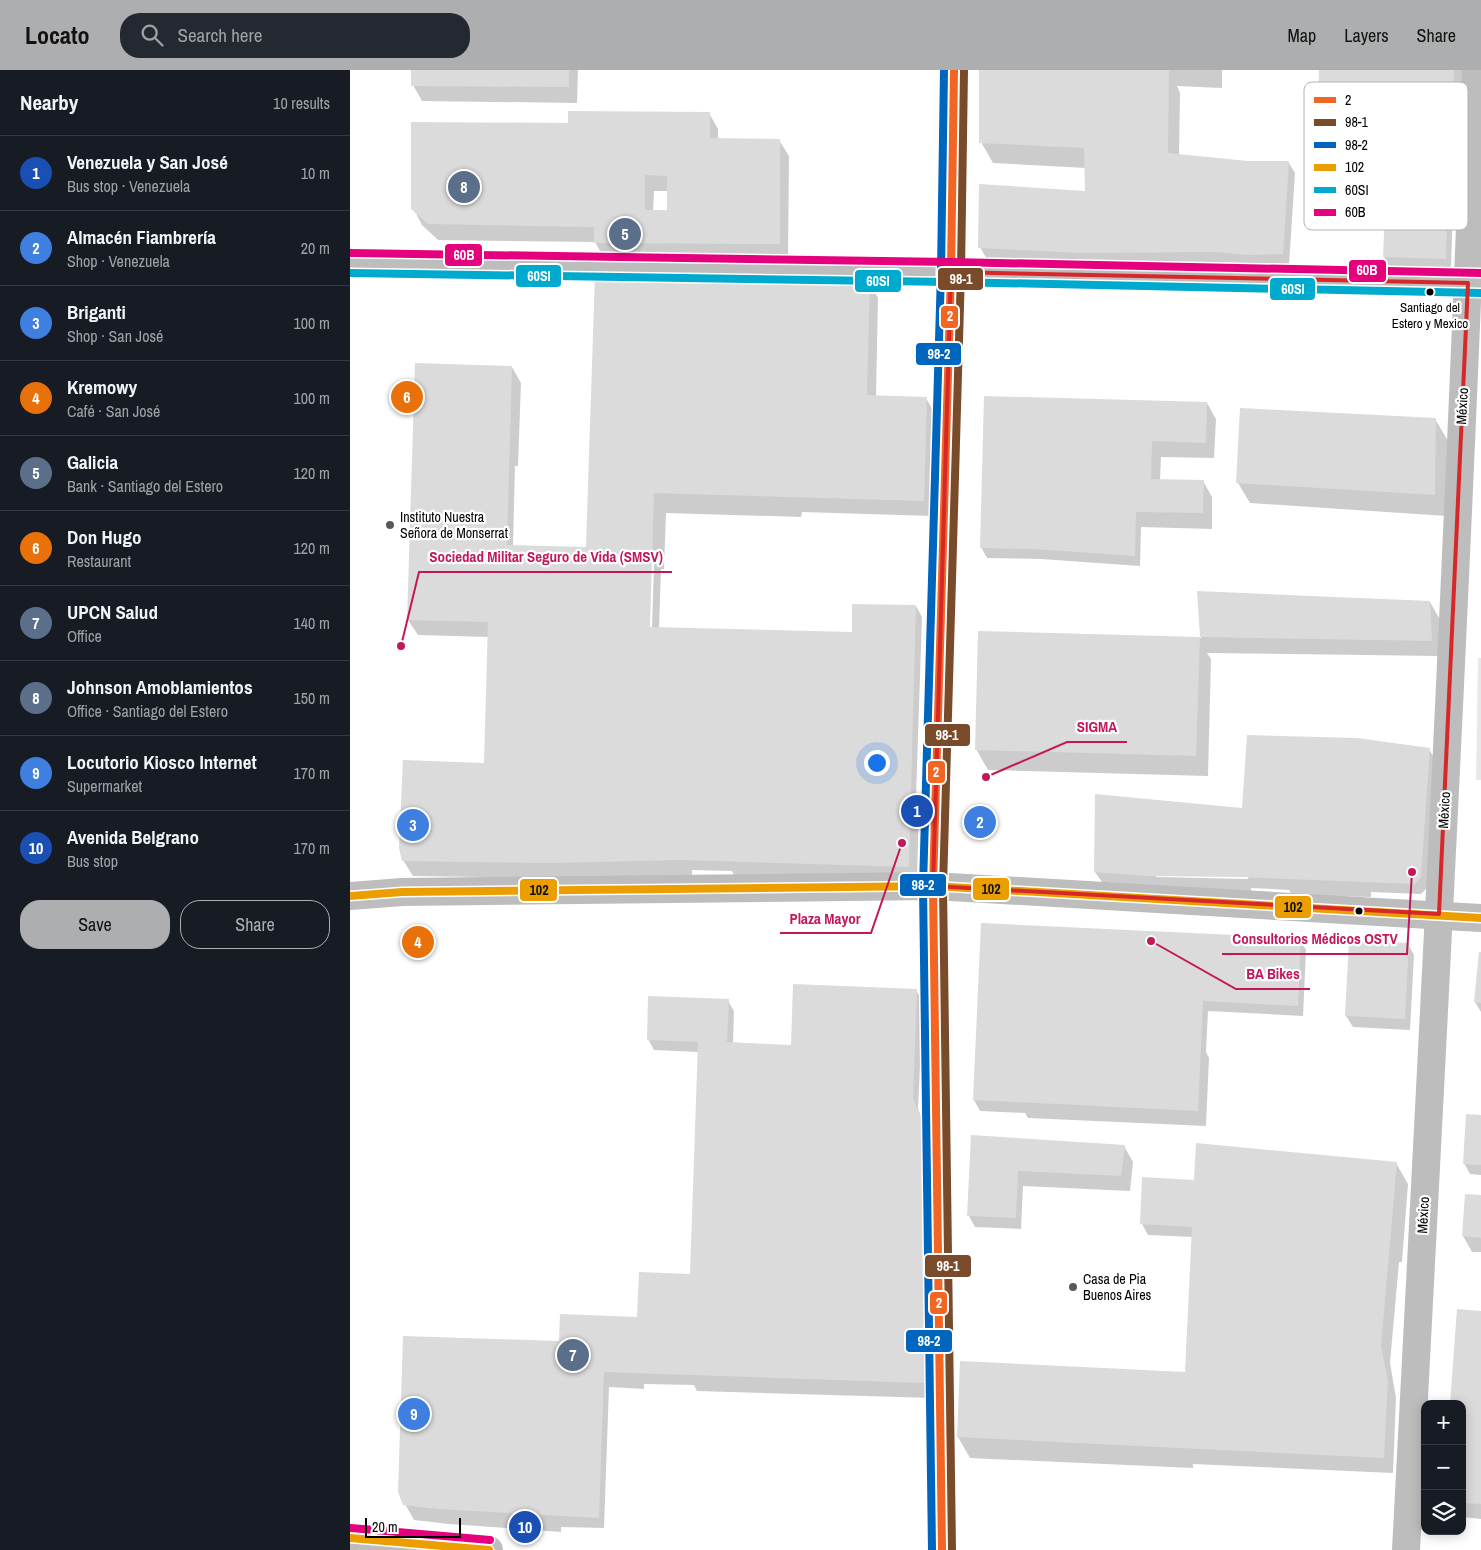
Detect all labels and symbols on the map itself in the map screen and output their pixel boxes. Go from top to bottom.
legend [1304,82,1468,230]
text: 2 [1345,91,1351,109]
text: 98-1 [1345,113,1369,131]
text: 98-2 [1345,136,1368,154]
text: 102 [1345,158,1364,176]
pin: 8 [448,168,480,206]
text: 60SI [1345,181,1369,199]
text: 60B [1345,203,1366,221]
pin: 5 [609,215,641,253]
line badge: 60B [444,243,483,267]
text: 60B [453,246,475,264]
line badge: 60B [1348,259,1387,283]
text: 60B [1356,261,1378,279]
line badge: 60SI [515,264,562,288]
text: 60SI [527,267,551,285]
line badge: 98-1 [937,267,984,291]
line badge: 60SI [854,269,902,293]
text: 98-1 [950,270,973,288]
text: 60SI [866,272,890,290]
line badge: 60SI [1269,277,1316,301]
text: 60SI [1281,280,1305,298]
marker: Santiago del Estero y Mexico [1425,287,1435,297]
place label: Santiago del Estero y Mexico [1392,299,1468,332]
line badge: 2 [940,305,959,329]
text: 2 [947,307,953,325]
line badge: 98-2 [915,342,962,366]
text: 98-2 [928,345,950,363]
pin: 6 [391,378,423,416]
street label: México [1452,387,1472,425]
place label: Instituto Nuestra Señora de Monserrat [400,508,508,542]
marker: Instituto Nuestra Señora de Monserrat [384,519,396,531]
callout: Sociedad Militar Seguro de Vida (SMSV) [419,542,672,572]
text: Sociedad Militar Seguro de Vida (SMSV) [429,546,663,567]
callout: SIGMA [1067,712,1127,742]
text: SIGMA [1077,716,1117,737]
line badge: 98-1 [924,723,971,747]
text: 98-1 [936,726,959,744]
your location [864,750,890,776]
line badge: 2 [927,760,946,784]
text: 2 [933,763,939,781]
street label: México [1434,791,1454,829]
pin: 1 [901,792,933,830]
pin: 2 [964,803,996,841]
pin: 3 [397,806,429,844]
line badge: 98-2 [899,873,947,897]
text: 98-2 [912,876,934,894]
line badge: 102 [972,877,1010,901]
line badge: 102 [519,878,558,902]
text: 102 [981,880,1001,898]
text: 102 [529,881,549,899]
line badge: 102 [1274,895,1312,919]
text: 102 [1283,898,1303,916]
callout: Plaza Mayor [780,903,871,933]
unlabelled marker [1354,906,1364,916]
text: Plaza Mayor [789,908,861,929]
pin: 4 [402,923,434,961]
callout: Consultorios Médicos OSTV [1222,924,1407,954]
text: Consultorios Médicos OSTV [1232,928,1398,949]
callout: BA Bikes [1236,959,1310,989]
text: BA Bikes [1246,963,1300,984]
street label: México [1413,1196,1433,1234]
line badge: 98-1 [924,1254,972,1278]
text: 98-1 [937,1257,960,1275]
place label: Casa de Pia Buenos Aires [1083,1270,1152,1304]
marker: Casa de Pia Buenos Aires [1067,1281,1079,1293]
line badge: 2 [929,1291,948,1315]
text: 2 [936,1294,942,1312]
line badge: 98-2 [905,1329,953,1353]
text: 98-2 [918,1332,940,1350]
pin: 7 [557,1336,589,1374]
pin: 9 [398,1395,430,1433]
pin: 10 [509,1508,541,1546]
scale bar [365,1515,461,1538]

